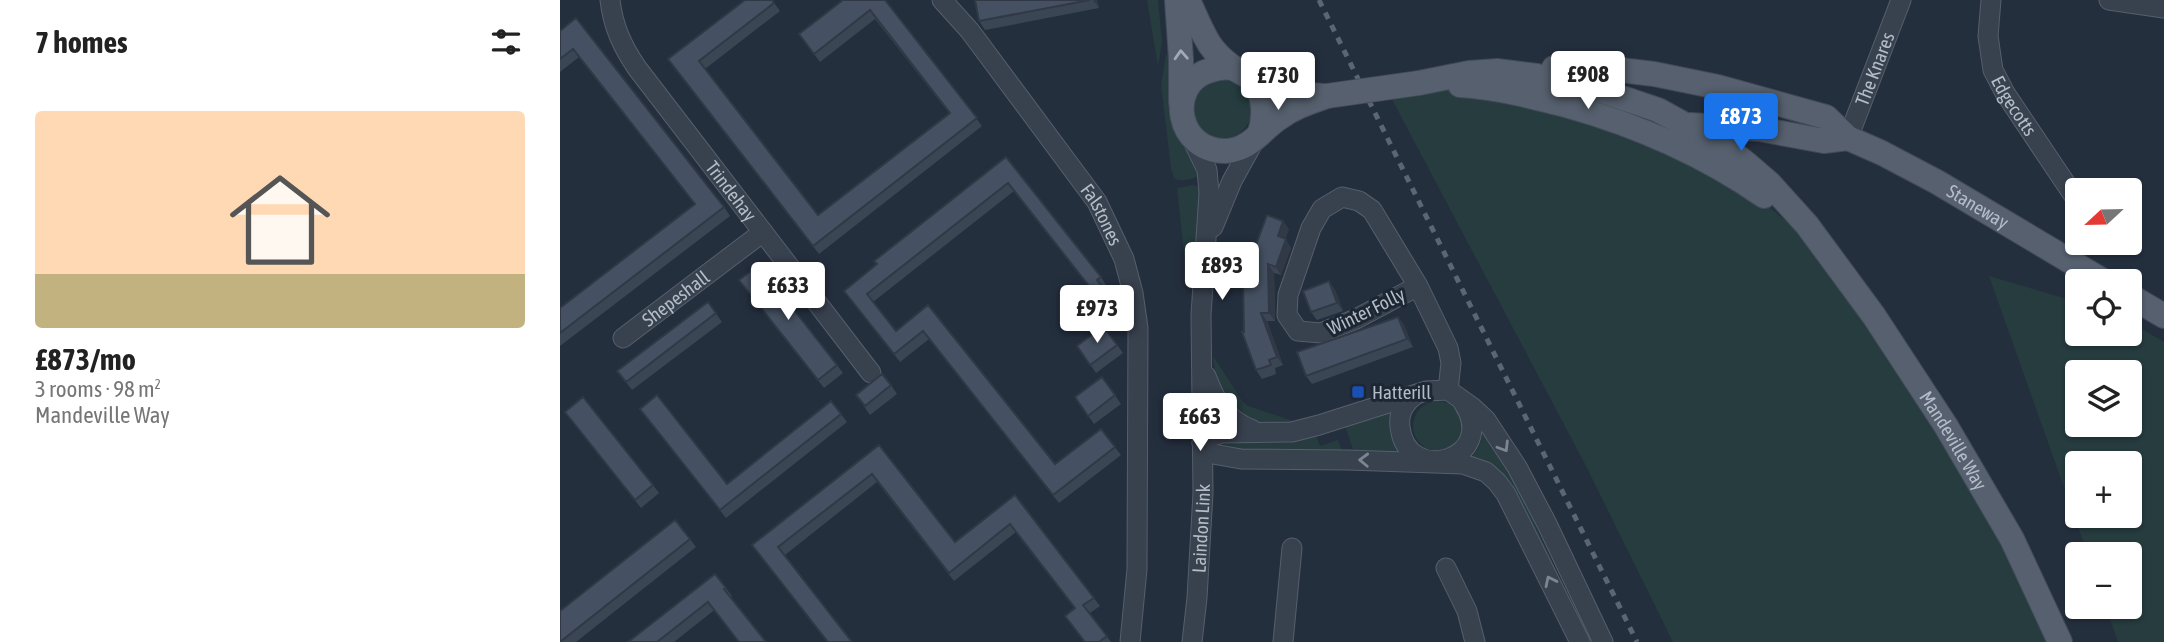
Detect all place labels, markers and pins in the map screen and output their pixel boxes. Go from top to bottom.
pin: £730 [1237,52,1319,112]
pin: £908 [1547,52,1629,111]
pin: £873 [1700,94,1782,153]
pin: £893 [1181,243,1263,302]
pin: £633 [747,262,829,322]
pin: £973 [1056,286,1138,345]
place label: Hatterill [1372,381,1431,403]
marker: Hatterill [1350,384,1366,400]
pin: £663 [1159,393,1241,453]

